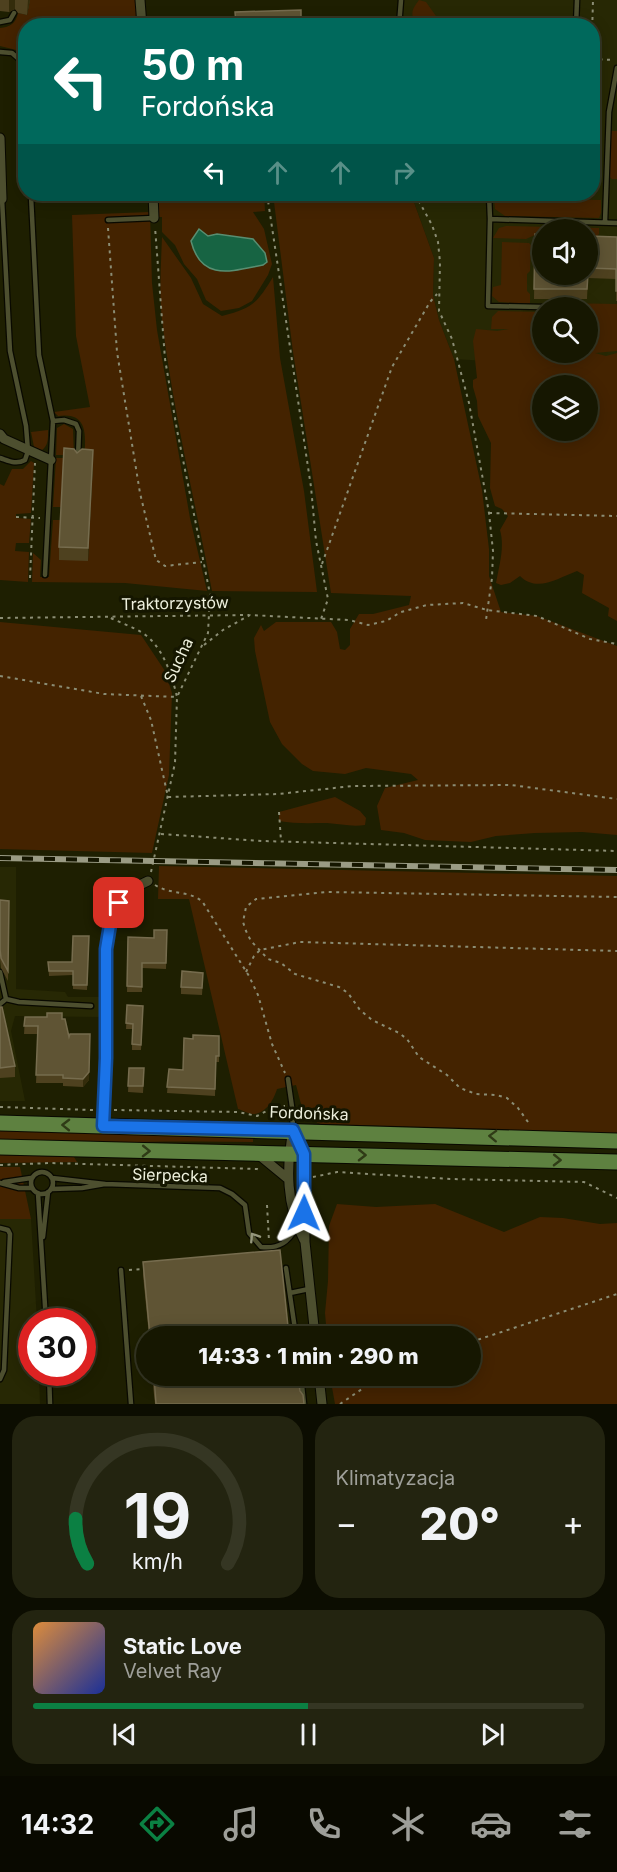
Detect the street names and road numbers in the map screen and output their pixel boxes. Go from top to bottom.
street label: Traktorzystów [121,592,229,614]
street label: Sucha [159,634,197,686]
street label: Fordońska [269,1102,349,1124]
street label: Sierpecka [132,1164,208,1186]

